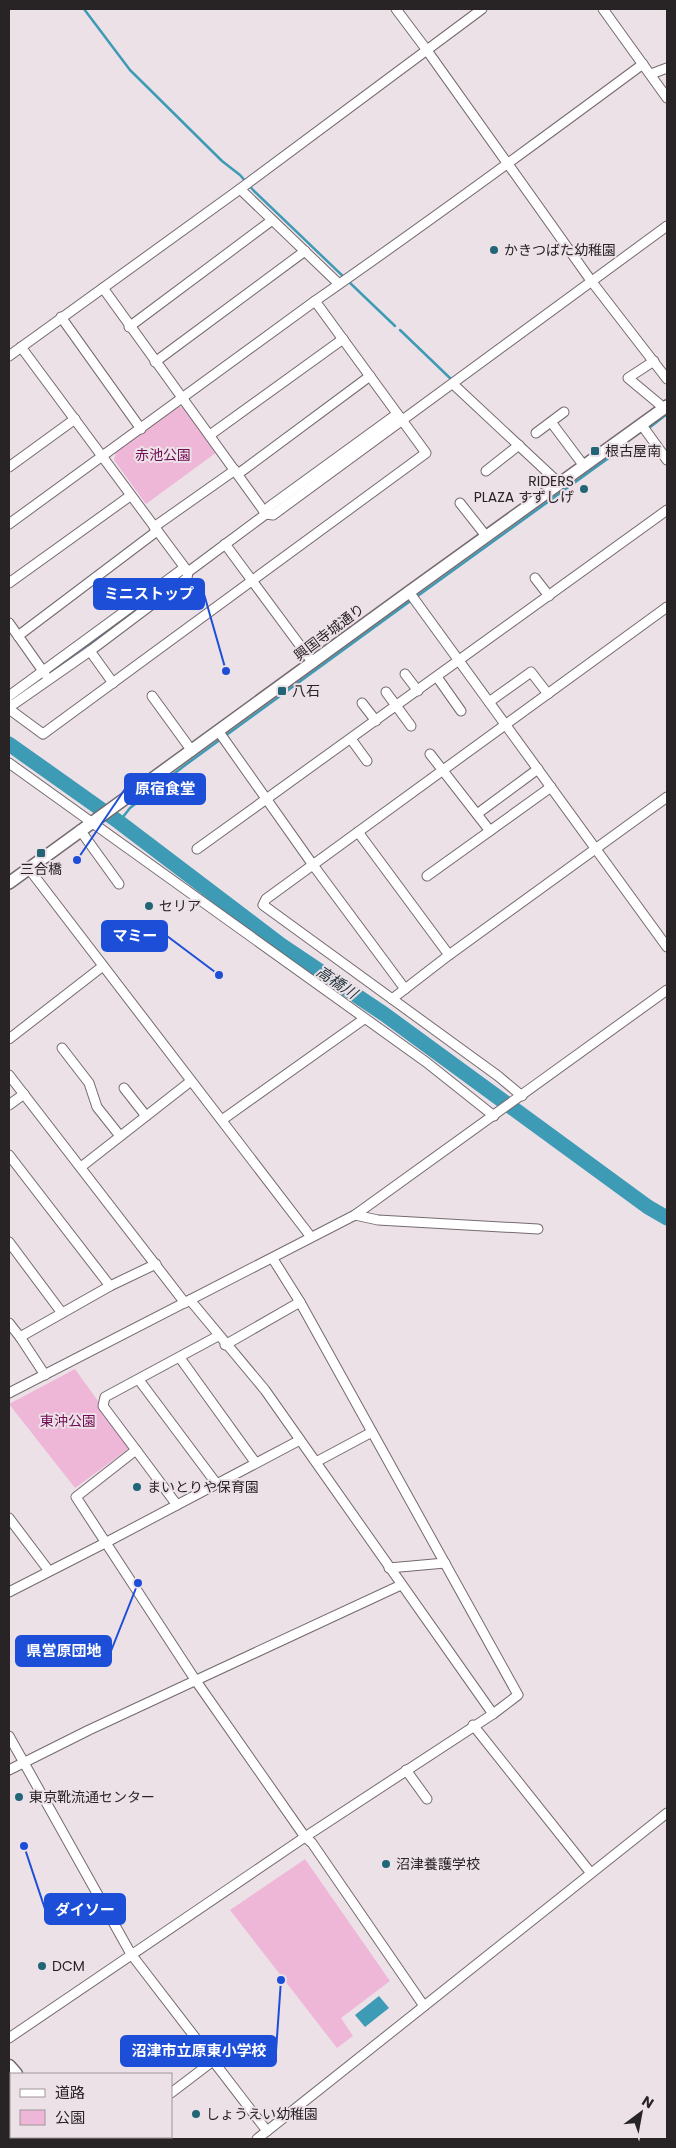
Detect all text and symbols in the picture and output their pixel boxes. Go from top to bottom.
place label: かきつばた幼稚園 [504,240,616,260]
marker: かきつばた幼稚園 [488,244,500,256]
place label: 根古屋南 [605,441,661,461]
park label: 赤池公園 [135,445,191,465]
marker: 根古屋南 [589,445,601,457]
place label: RIDERS PLAZA すずしげ [474,471,574,507]
marker: RIDERS PLAZA すずしげ [578,483,590,495]
callout: ミニストップ [94,579,204,609]
text: ミニストップ [104,583,194,604]
street label: 興国寺城通り [289,599,369,665]
place label: 八石 [292,681,320,701]
marker: 八石 [276,685,288,697]
callout: 原宿食堂 [125,774,205,804]
text: 原宿食堂 [135,778,195,799]
marker: 三合橋 [35,847,47,859]
place label: 三合橋 [20,859,62,879]
place label: セリア [159,896,201,916]
marker: セリア [143,900,155,912]
callout: マミー [102,921,167,951]
text: マミー [112,925,158,946]
water label: 高橋川 [312,961,363,1004]
park label: 東沖公園 [40,1411,96,1431]
place label: まいとりや保育園 [147,1477,259,1497]
marker: まいとりや保育園 [131,1481,143,1493]
callout: 県営原団地 [16,1636,111,1666]
text: 県営原団地 [26,1640,102,1661]
place label: 東京靴流通センター [29,1787,155,1807]
marker: 東京靴流通センター [13,1791,25,1803]
place label: 沼津養護学校 [396,1854,480,1874]
marker: 沼津養護学校 [380,1858,392,1870]
callout: ダイソー [45,1894,125,1924]
text: ダイソー [55,1899,115,1920]
place label: DCM [52,1956,85,1976]
marker: DCM [36,1960,48,1972]
callout: 沼津市立原東小学校 [121,2036,276,2066]
text: 沼津市立原東小学校 [131,2040,267,2061]
legend [10,2073,172,2138]
text: 道路 [55,2082,85,2103]
north arrow [616,2088,666,2138]
text: N [638,2091,658,2113]
place label: しょうえい幼稚園 [206,2104,318,2124]
text: 公園 [55,2107,85,2128]
marker: しょうえい幼稚園 [190,2108,202,2120]

